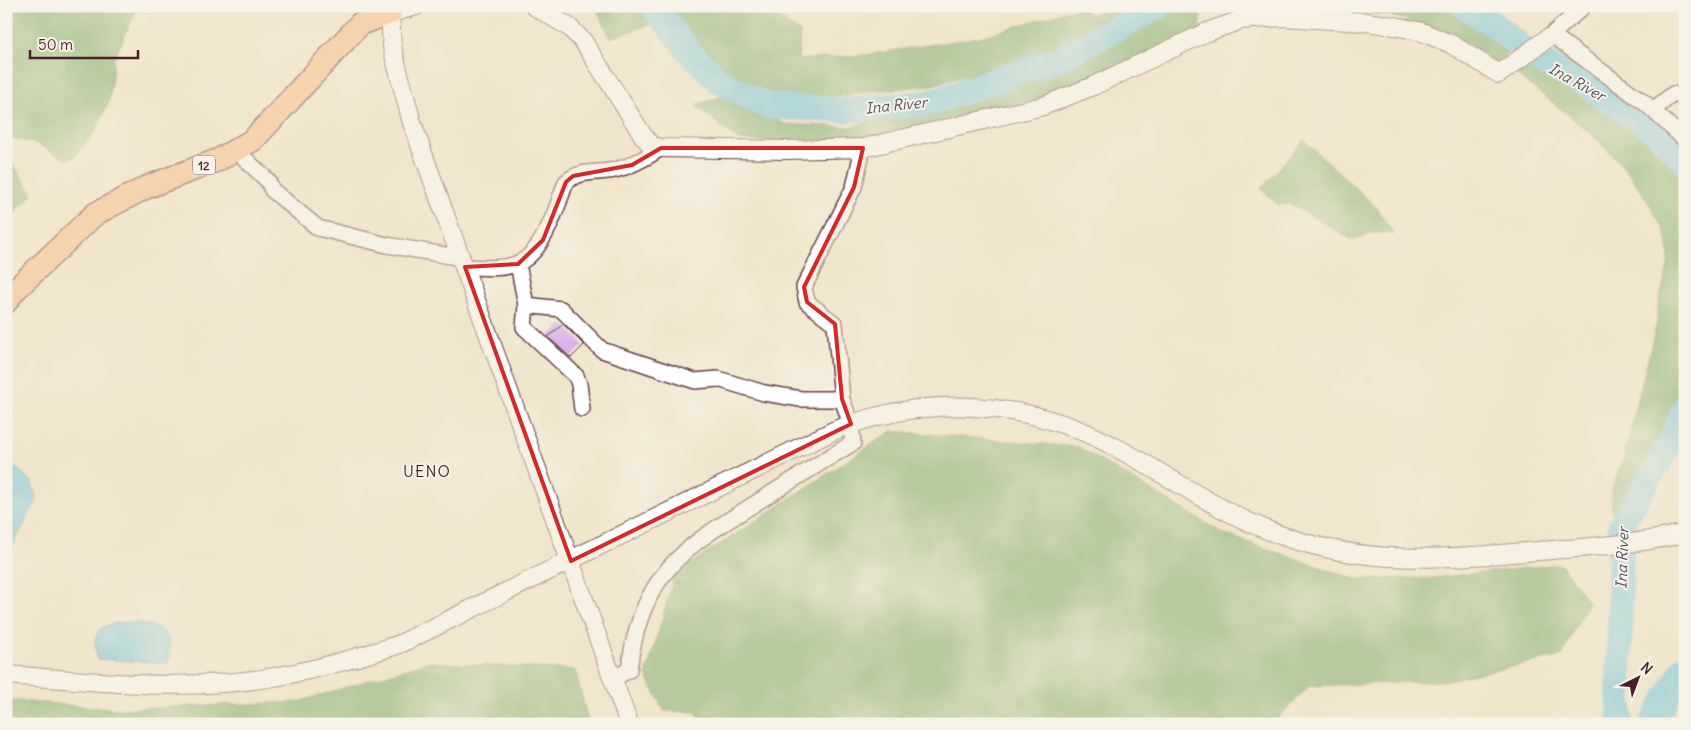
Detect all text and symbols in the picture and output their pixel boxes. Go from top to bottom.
scale bar [30,28,138,60]
text: 50 m [38,35,73,54]
water label: Ina River [1545,59,1610,106]
water label: Ina River [864,92,930,118]
road number: 12 [193,156,215,174]
district label: UENO [403,461,451,481]
water label: Ina River [1611,525,1633,589]
north arrow [1614,652,1664,702]
text: N [1637,658,1656,678]

